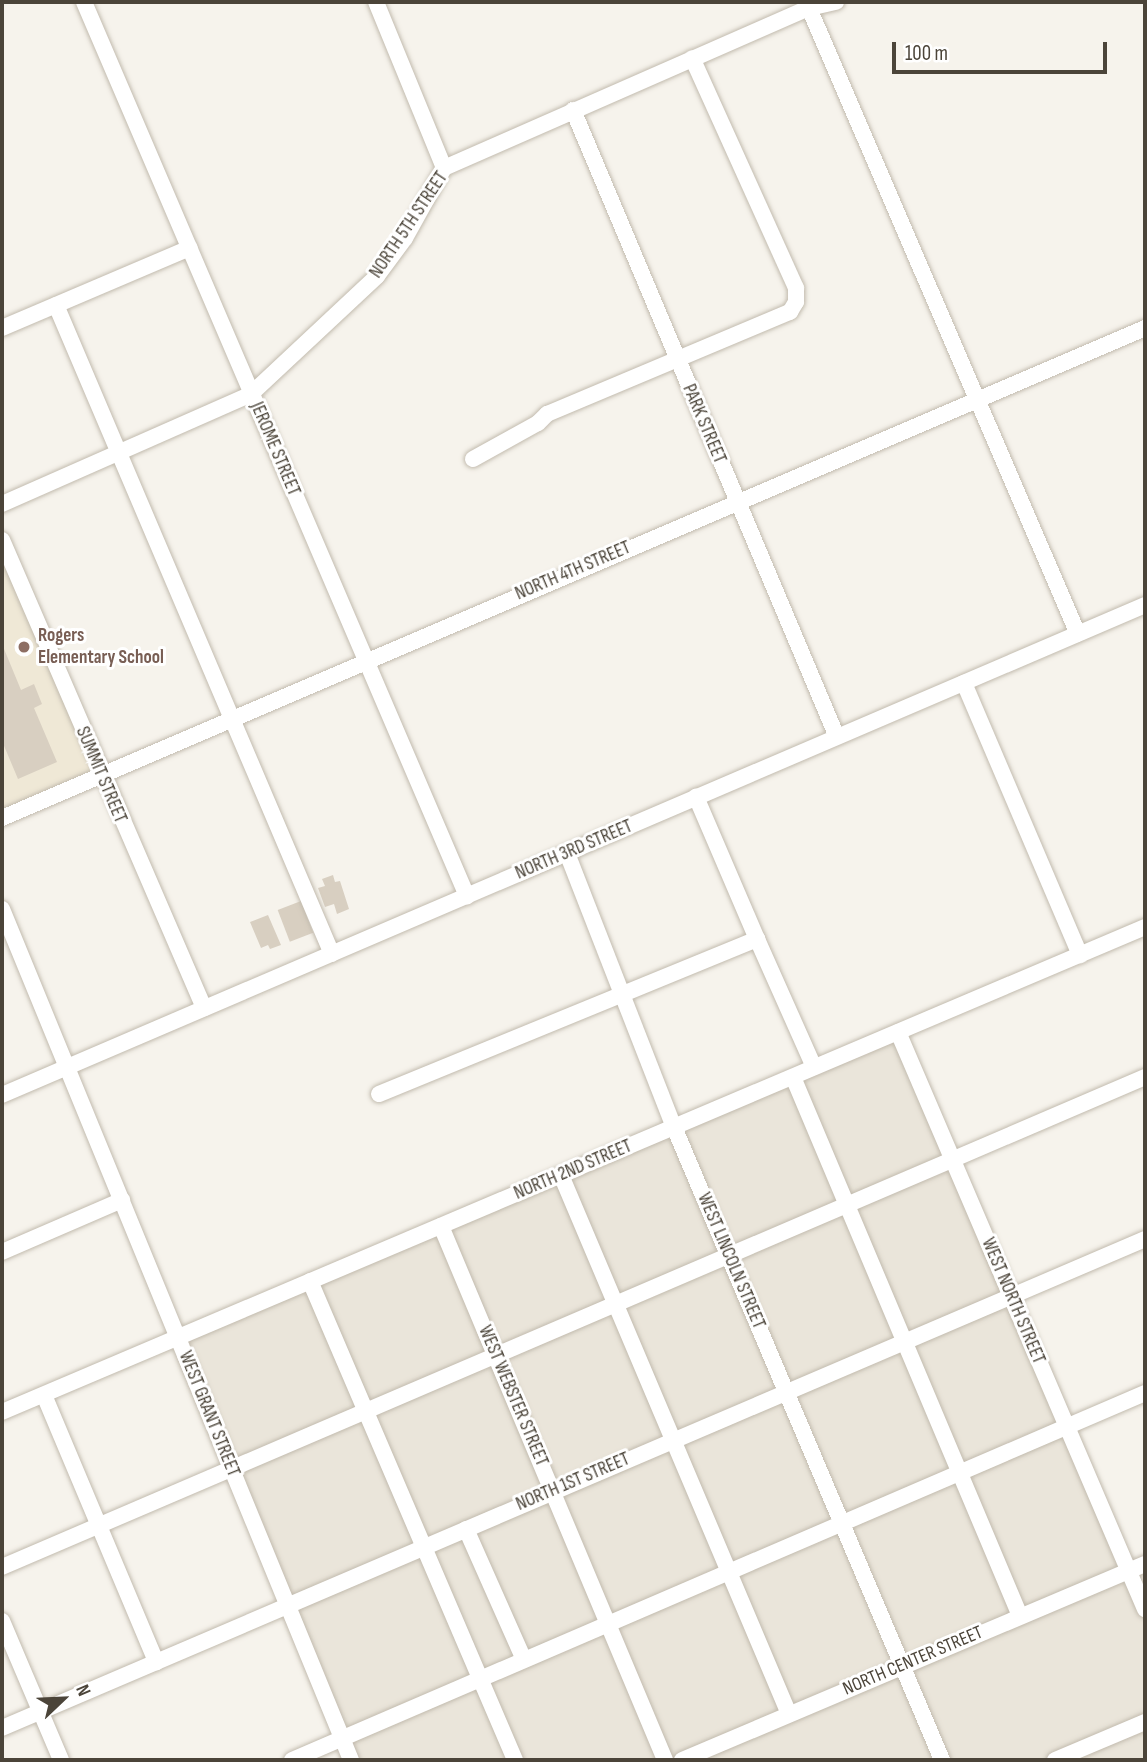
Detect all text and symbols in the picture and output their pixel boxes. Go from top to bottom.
scale bar [895,28,1110,72]
text: 100 m [905,41,948,66]
street label: NORTH 5TH STREET [365,167,453,283]
street label: PARK STREET [677,381,731,467]
street label: JEROME STREET [245,399,305,499]
street label: NORTH 4TH STREET [512,536,634,606]
place label: Rogers Elementary School [38,625,164,669]
marker: Rogers Elementary School [16,639,32,655]
street label: SUMMIT STREET [70,723,132,827]
street label: NORTH 3RD STREET [512,815,636,885]
street label: NORTH 2ND STREET [511,1135,635,1205]
street label: WEST LINCOLN STREET [692,1190,770,1332]
street label: WEST NORTH STREET [976,1235,1050,1367]
street label: WEST WEBSTER STREET [473,1322,553,1470]
street label: WEST GRANT STREET [173,1348,245,1480]
street label: NORTH 1ST STREET [513,1448,633,1516]
street label: NORTH CENTER STREET [840,1621,986,1701]
north arrow [28,1664,98,1734]
text: N [70,1681,95,1700]

